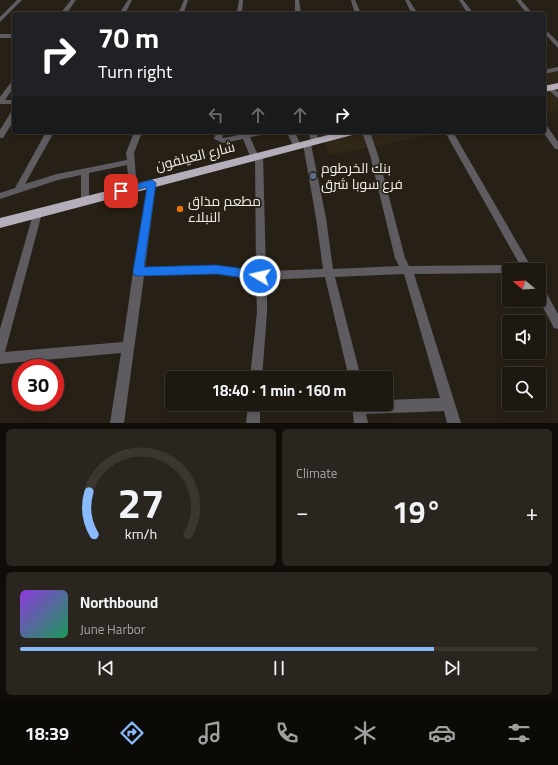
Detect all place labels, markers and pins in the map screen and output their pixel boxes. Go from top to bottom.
place label: بنك الخرطوم فرع سوبا شرق [321,155,403,197]
marker: بنك الخرطوم فرع سوبا شرق [308,171,318,181]
pin [104,174,138,208]
place label: مطعم مذاق النبلاء [188,188,261,230]
marker: مطعم مذاق النبلاء [175,204,185,214]

